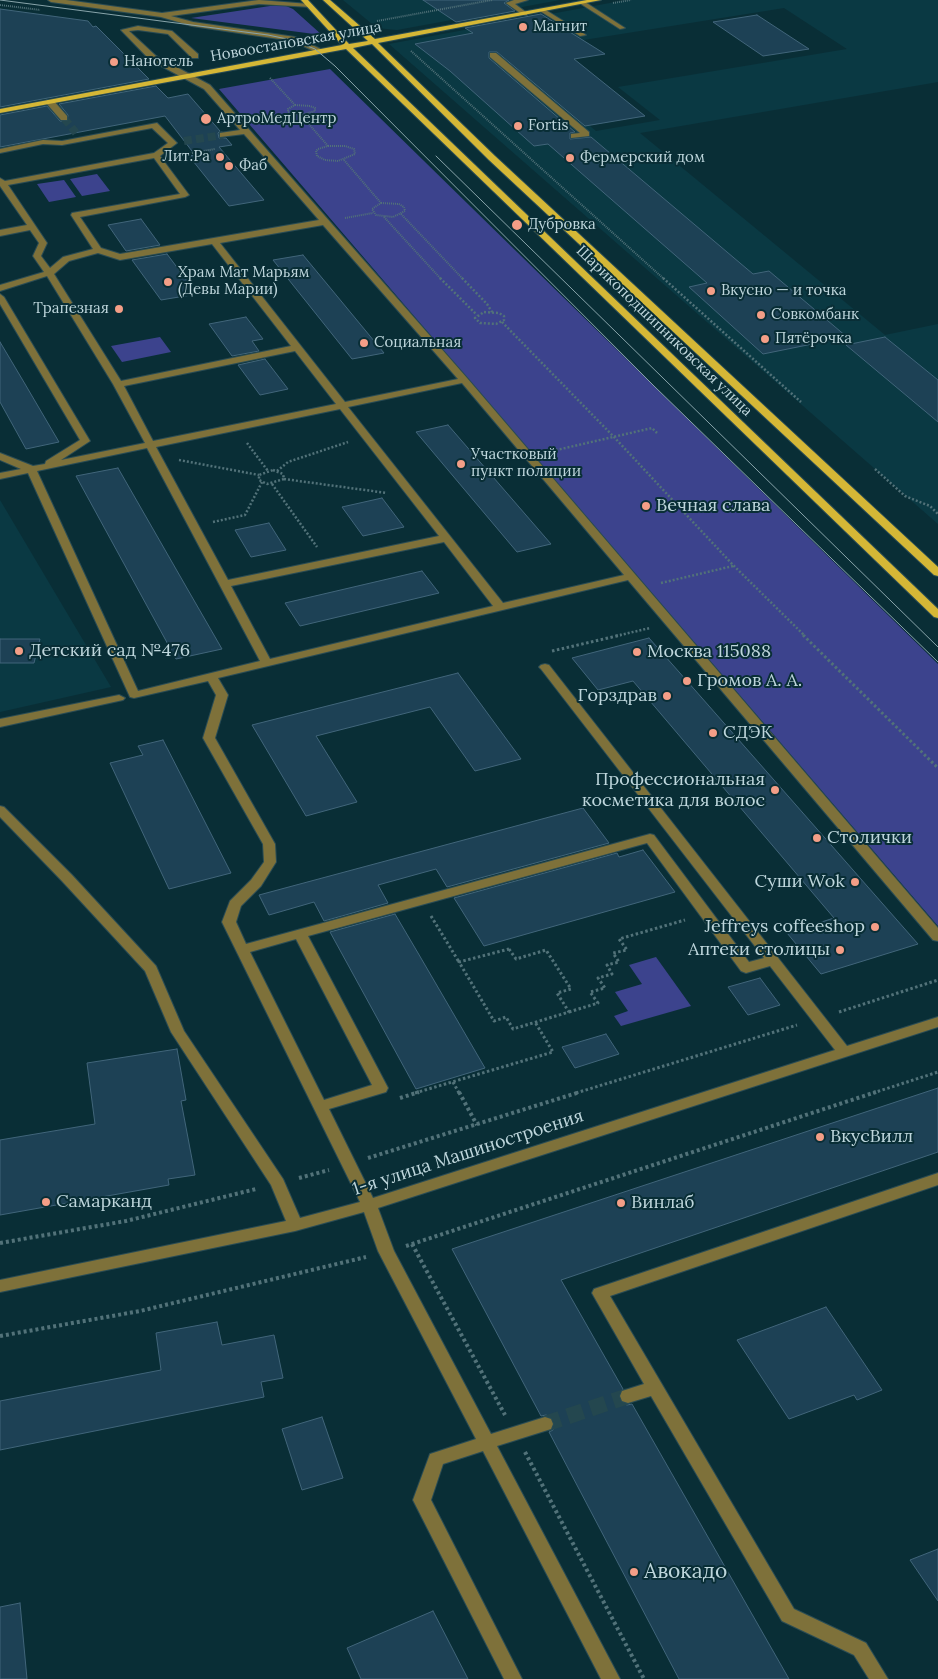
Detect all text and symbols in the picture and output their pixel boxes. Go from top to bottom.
street label: Новоостаповская улица [209,18,383,66]
place label: Магнит [533,18,587,36]
marker: Магнит [517,21,529,33]
place label: Нанотель [124,53,193,71]
marker: Нанотель [108,56,120,68]
place label: АртроМедЦентр [217,110,336,128]
marker: АртроМедЦентр [199,112,213,126]
place label: Fortis [528,117,568,135]
marker: Fortis [512,120,524,132]
place label: Лит.Ра [162,148,210,166]
place label: Фермерский дом [580,149,705,167]
marker: Лит.Ра [214,151,226,163]
marker: Фермерский дом [564,152,576,164]
place label: Фаб [239,157,267,175]
marker: Фаб [223,160,235,172]
place label: Дубровка [528,216,596,234]
marker: Дубровка [510,218,524,232]
street label: Шарикоподшипниковская улица [572,242,756,420]
place label: Храм Мат Марьям (Девы Марии) [178,264,310,299]
marker: Храм Мат Марьям (Девы Марии) [162,276,174,288]
place label: Вкусно — и точка [721,282,846,300]
marker: Вкусно — и точка [705,285,717,297]
place label: Трапезная [33,300,109,318]
marker: Трапезная [113,303,125,315]
place label: Совкомбанк [771,306,859,324]
marker: Совкомбанк [755,309,767,321]
place label: Пятёрочка [775,330,852,348]
marker: Пятёрочка [759,333,771,345]
place label: Социальная [374,334,461,352]
marker: Социальная [358,337,370,349]
place label: Участковый пункт полиции [471,446,581,481]
marker: Участковый пункт полиции [455,458,467,470]
place label: Вечная слава [656,495,770,517]
marker: Вечная слава [640,500,652,512]
place label: Детский сад №476 [29,640,190,662]
place label: Москва 115088 [647,641,771,663]
marker: Детский сад №476 [13,645,25,657]
marker: Москва 115088 [631,646,643,658]
place label: Громов А. А. [697,670,802,692]
marker: Громов А. А. [681,675,693,687]
place label: Горздрав [578,685,657,707]
marker: Горздрав [661,690,673,702]
place label: СДЭК [723,722,773,744]
marker: СДЭК [707,727,719,739]
place label: Профессиональная косметика для волос [582,769,765,812]
marker: Профессиональная косметика для волос [769,784,781,796]
place label: Столички [827,827,912,849]
marker: Столички [811,832,823,844]
place label: Суши Wok [755,871,845,893]
marker: Суши Wok [849,876,861,888]
place label: Jeffreys coffeeshop [705,916,865,938]
marker: Jeffreys coffeeshop [869,921,881,933]
place label: Аптеки столицы [688,939,830,961]
marker: Аптеки столицы [834,944,846,956]
street label: 1-я улица Машиностроения [350,1105,586,1201]
place label: ВкусВилл [830,1126,913,1148]
marker: ВкусВилл [814,1131,826,1143]
place label: Самарканд [56,1191,152,1213]
place label: Винлаб [631,1192,694,1214]
marker: Самарканд [40,1196,52,1208]
marker: Винлаб [615,1197,627,1209]
place label: Авокадо [644,1559,727,1585]
marker: Авокадо [628,1566,640,1578]

